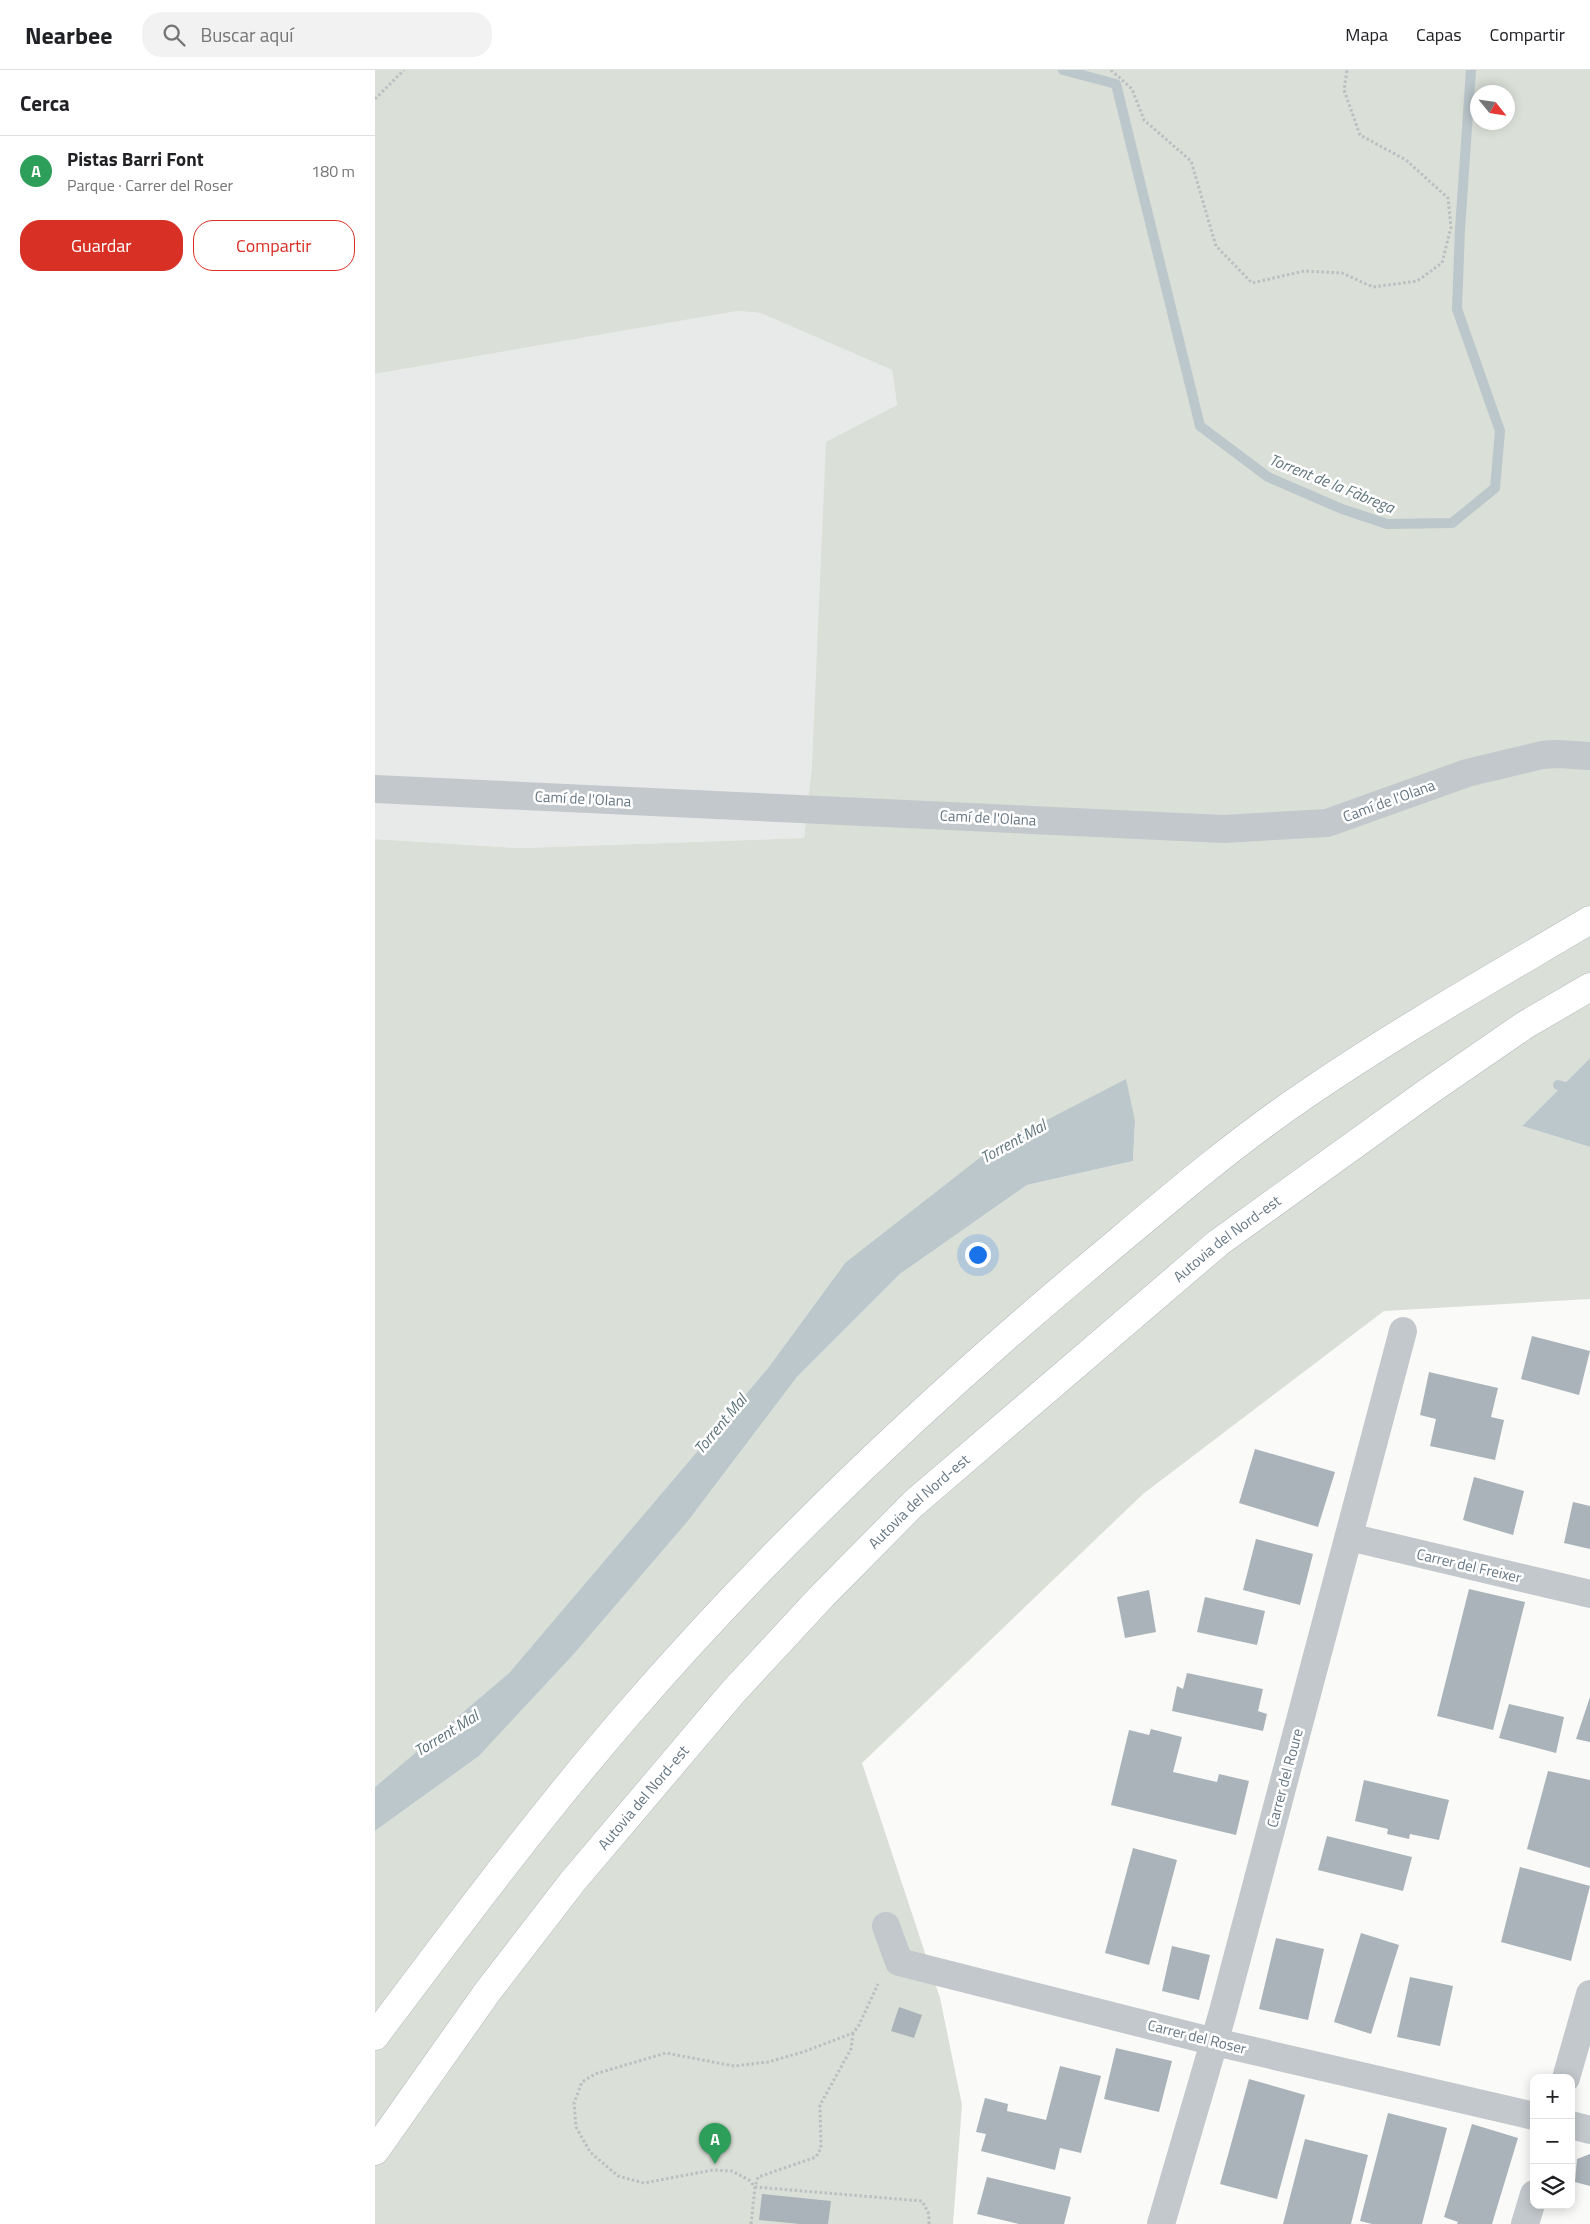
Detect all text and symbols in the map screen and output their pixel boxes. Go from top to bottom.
search box [142,12,492,57]
text: Nearbee [25,17,112,53]
text: Buscar aquí [200,20,293,49]
icon: search [160,21,188,49]
text: Mapa [1345,21,1388,48]
text: Capas [1416,21,1462,48]
text: Compartir [1490,21,1565,48]
north arrow [1470,85,1515,130]
text: Cerca [20,87,70,119]
text: Pistas Barri Font [67,144,204,173]
text: A [31,159,41,183]
text: 180 m [311,159,355,183]
text: Parque · Carrer del Roser [67,173,233,197]
button: Guardar [20,220,183,271]
button: Compartir [193,220,355,271]
water label: Torrent de la Fàbrega [1266,447,1399,519]
street label: Camí de l'Olana [1339,773,1439,828]
street label: Camí de l'Olana [534,784,632,813]
street label: Camí de l'Olana [939,803,1037,832]
water label: Torrent Mal [976,1112,1052,1169]
street label: Autovia del Nord-est [1168,1189,1286,1288]
your location [965,1242,991,1268]
water label: Torrent Mal [688,1388,753,1459]
street label: Autovia del Nord-est [863,1448,975,1554]
street label: Carrer del Freixer [1414,1542,1524,1589]
water label: Torrent Mal [409,1703,484,1762]
street label: Carrer del Roure [1260,1726,1309,1830]
street label: Autovia del Nord-est [592,1739,695,1855]
street label: Carrer del Roser [1145,2013,1249,2060]
map controls [1530,2074,1575,2209]
button: + [1530,2074,1575,2119]
button: − [1530,2119,1575,2164]
pin: A [699,2123,731,2164]
button: layers [1530,2164,1575,2209]

